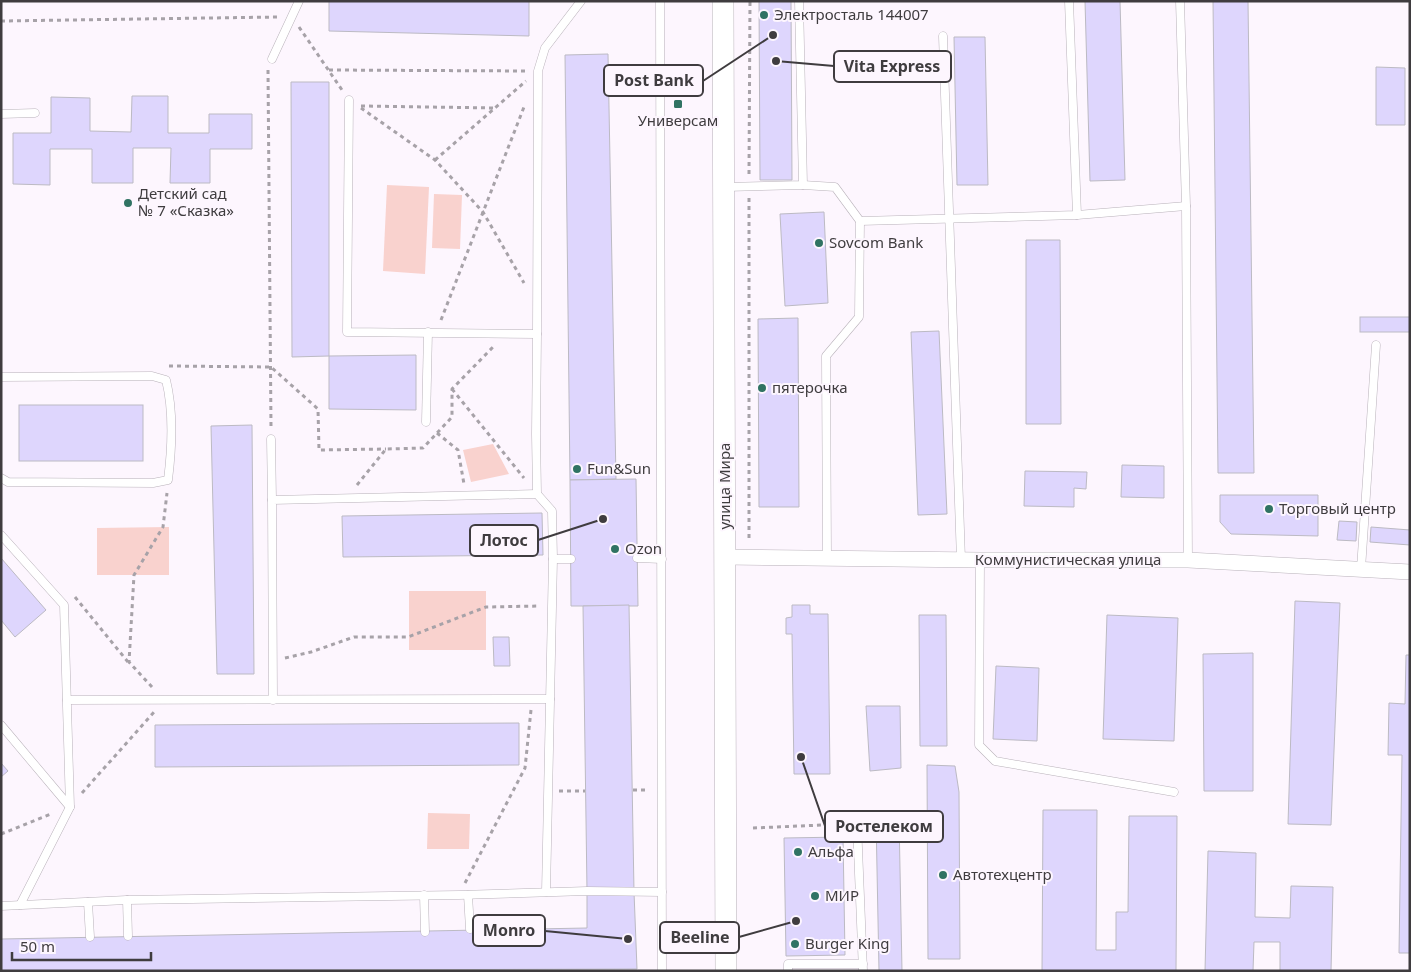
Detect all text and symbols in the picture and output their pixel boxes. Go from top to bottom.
place label: Электросталь 144007 [774,4,929,24]
marker: Электросталь 144007 [758,9,770,21]
callout: Vita Express [834,51,951,82]
text: Vita Express [844,55,940,77]
callout: Post Bank [604,65,703,96]
text: Post Bank [614,69,694,91]
marker: Универсам [672,98,684,110]
place label: Универсам [638,110,718,130]
place label: Детский сад № 7 «Сказка» [138,183,234,220]
marker: Детский сад № 7 «Сказка» [122,197,134,209]
place label: Sovcom Bank [829,232,923,252]
marker: Sovcom Bank [813,237,825,249]
place label: пятерочка [772,377,848,397]
marker: пятерочка [756,382,768,394]
street label: улица Мира [714,443,734,529]
place label: Fun&Sun [587,458,651,478]
marker: Fun&Sun [571,463,583,475]
place label: Торговый центр [1279,498,1396,518]
marker: Торговый центр [1263,503,1275,515]
callout: Лотос [470,525,538,556]
text: Лотос [480,529,528,551]
place label: Ozon [625,538,662,558]
marker: Ozon [609,543,621,555]
street label: Коммунистическая улица [975,549,1161,569]
callout: Ростелеком [825,811,943,842]
text: Ростелеком [835,815,933,837]
place label: Альфа [808,841,854,861]
marker: Альфа [792,846,804,858]
place label: Автотехцентр [953,864,1052,884]
marker: Автотехцентр [937,869,949,881]
place label: МИР [825,885,859,905]
marker: МИР [809,890,821,902]
callout: Monro [473,915,545,946]
text: Monro [483,919,535,941]
callout: Beeline [660,922,739,953]
text: Beeline [670,926,730,948]
scale bar [12,930,151,962]
place label: Burger King [805,933,890,953]
text: 50 m [20,936,55,956]
marker: Burger King [789,938,801,950]

